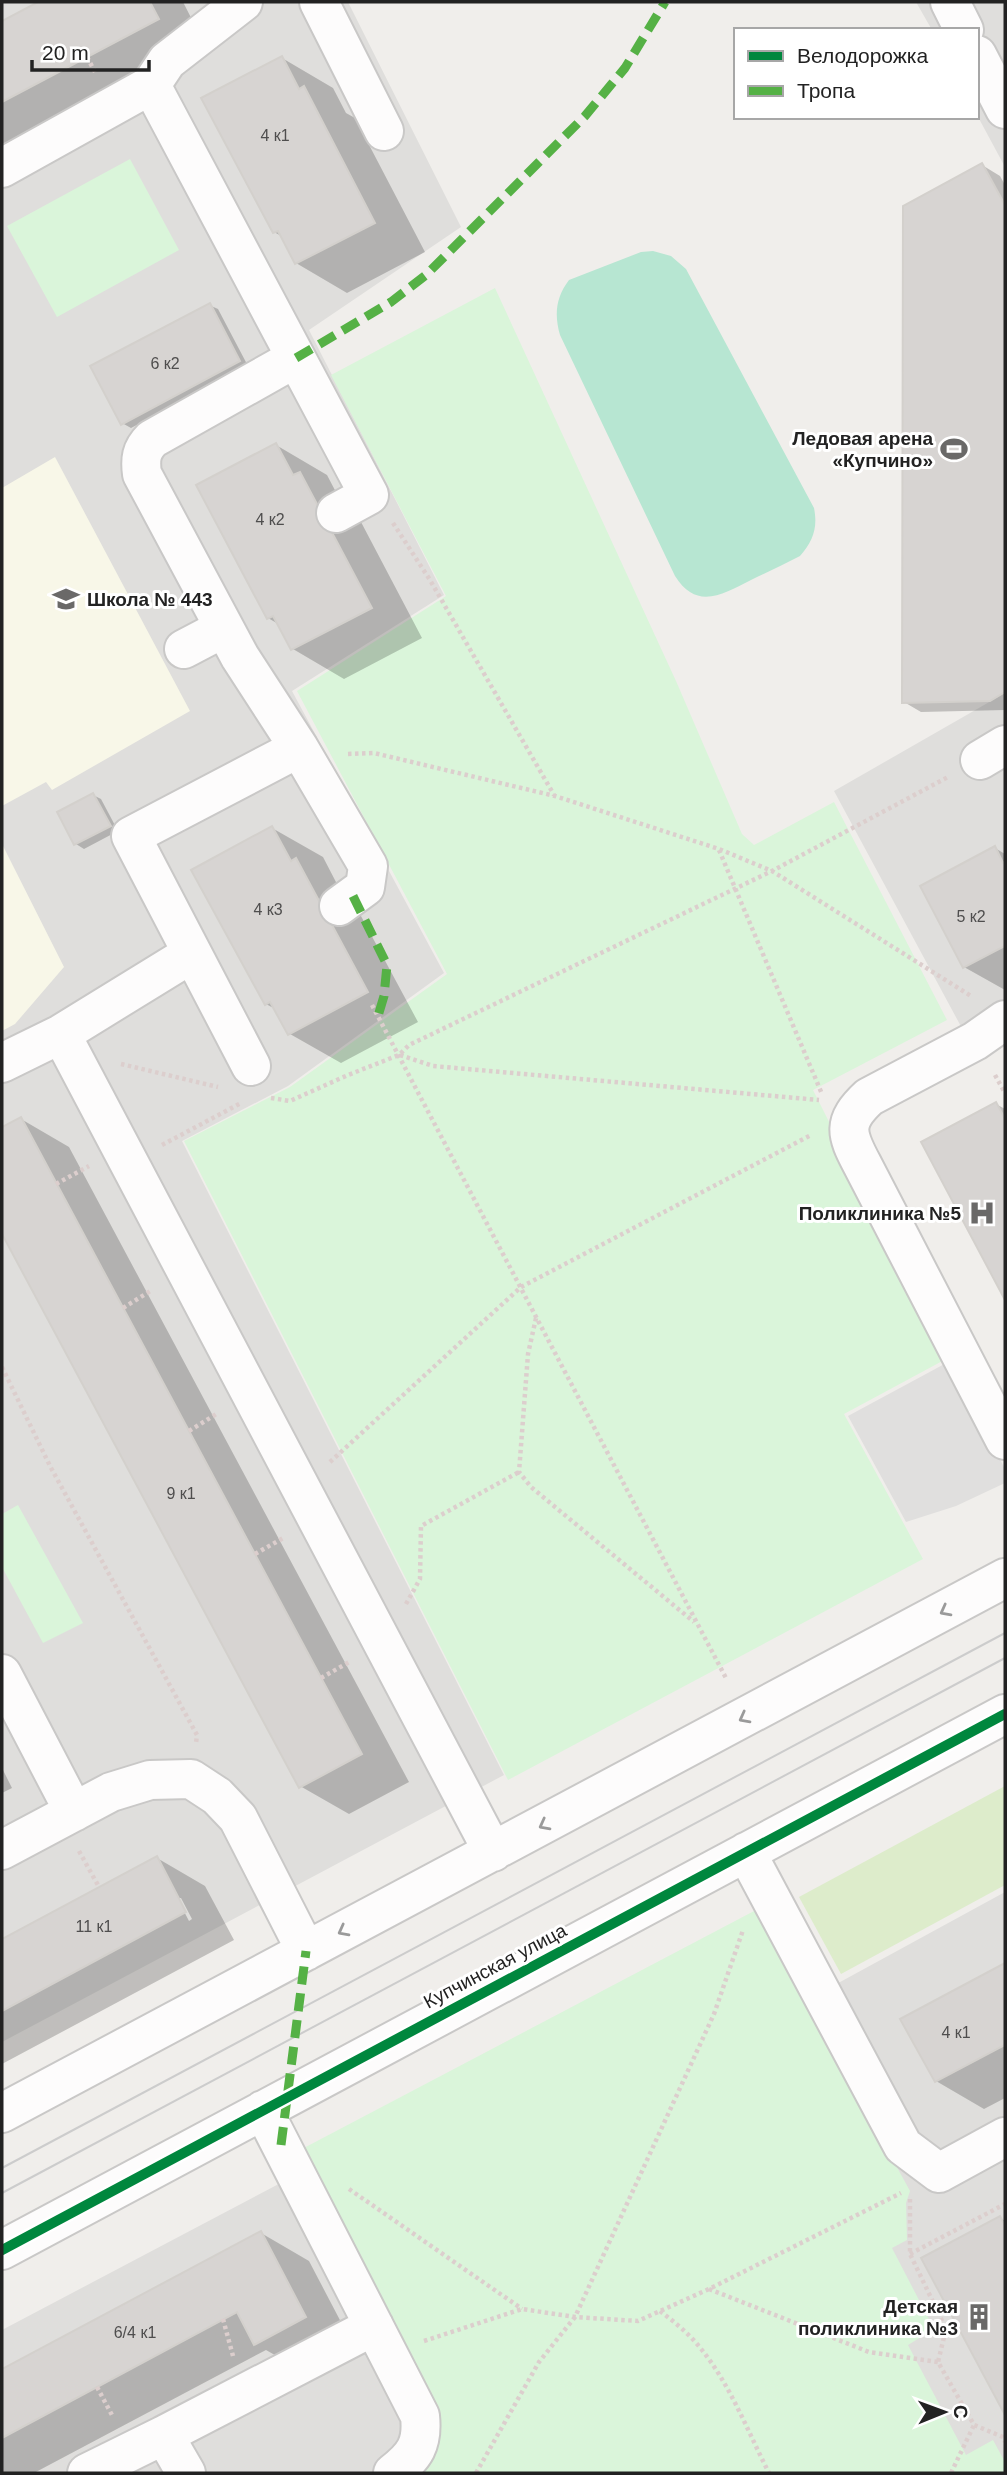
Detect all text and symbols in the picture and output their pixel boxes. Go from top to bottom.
scale bar [32,28,149,72]
legend [734,28,979,119]
text: 20 m [42,41,89,64]
text: Велодорожка [797,44,928,67]
text: Тропа [797,79,855,102]
house number: 4 к1 [260,127,290,144]
house number: 6 к2 [150,355,180,372]
place label: Ледовая арена «Купчино» [792,428,933,471]
sports icon: Ледовая арена «Купчино» [939,434,969,464]
house number: 4 к2 [255,511,285,528]
school or university icon: Школа № 443 [51,584,81,614]
place label: Школа № 443 [87,589,213,610]
house number: 4 к3 [253,901,283,918]
house number: 5 к2 [956,908,986,925]
hospital icon: Поликлиника №5 [967,1198,997,1228]
place label: Поликлиника №5 [799,1203,961,1224]
house number: 9 к1 [166,1485,196,1502]
one-way arrow [940,1602,952,1616]
one-way arrow [739,1710,752,1723]
one-way arrow [539,1817,551,1830]
house number: 11 к1 [76,1918,113,1935]
street label: Купчинская улица [420,1919,570,2012]
one-way arrow [337,1923,350,1936]
house number: 4 к1 [941,2024,971,2041]
place label: Детская поликлиника №3 [798,2296,958,2339]
building icon: Детская поликлиника №3 [964,2302,994,2332]
house number: 6/4 к1 [114,2324,156,2341]
north arrow [909,2377,979,2447]
text: С [950,2405,971,2419]

